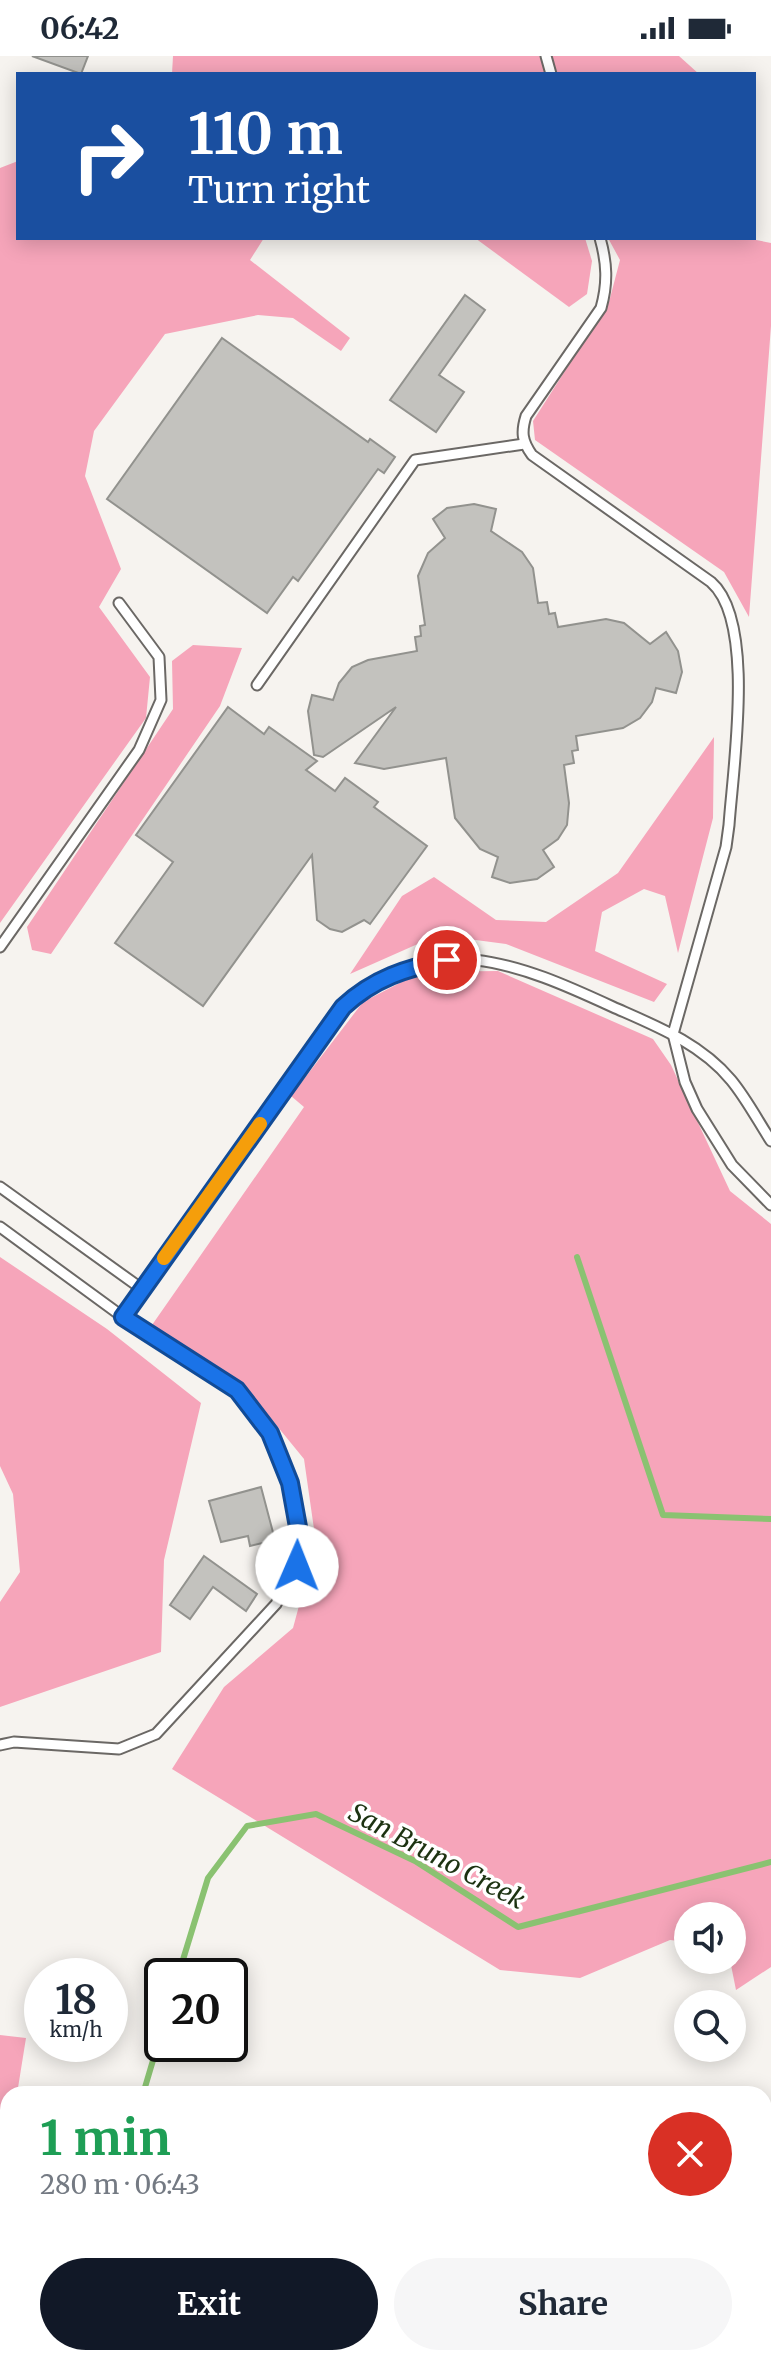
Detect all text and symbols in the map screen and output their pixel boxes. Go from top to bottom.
text: 06:42 [40,9,120,47]
text: 110 m [188,99,343,169]
icon: right [56,104,160,208]
text: Turn right [188,168,370,213]
pin [413,926,481,994]
icon: arrive [425,938,469,982]
position arrow [255,1524,339,1608]
water label: San Bruno Creek [344,1795,531,1916]
map controls [674,1902,746,2062]
button: sound [674,1902,746,1974]
speed limit sign: 20 [144,1958,248,2062]
text: 18 [55,1975,97,2025]
button: search [674,1990,746,2062]
text: km/h [50,2017,102,2042]
text: 1 min [40,2108,171,2168]
button: close [648,2112,732,2196]
text: 280 m · 06:43 [40,2168,200,2201]
button: Exit [40,2258,378,2350]
button: Share [394,2258,732,2350]

